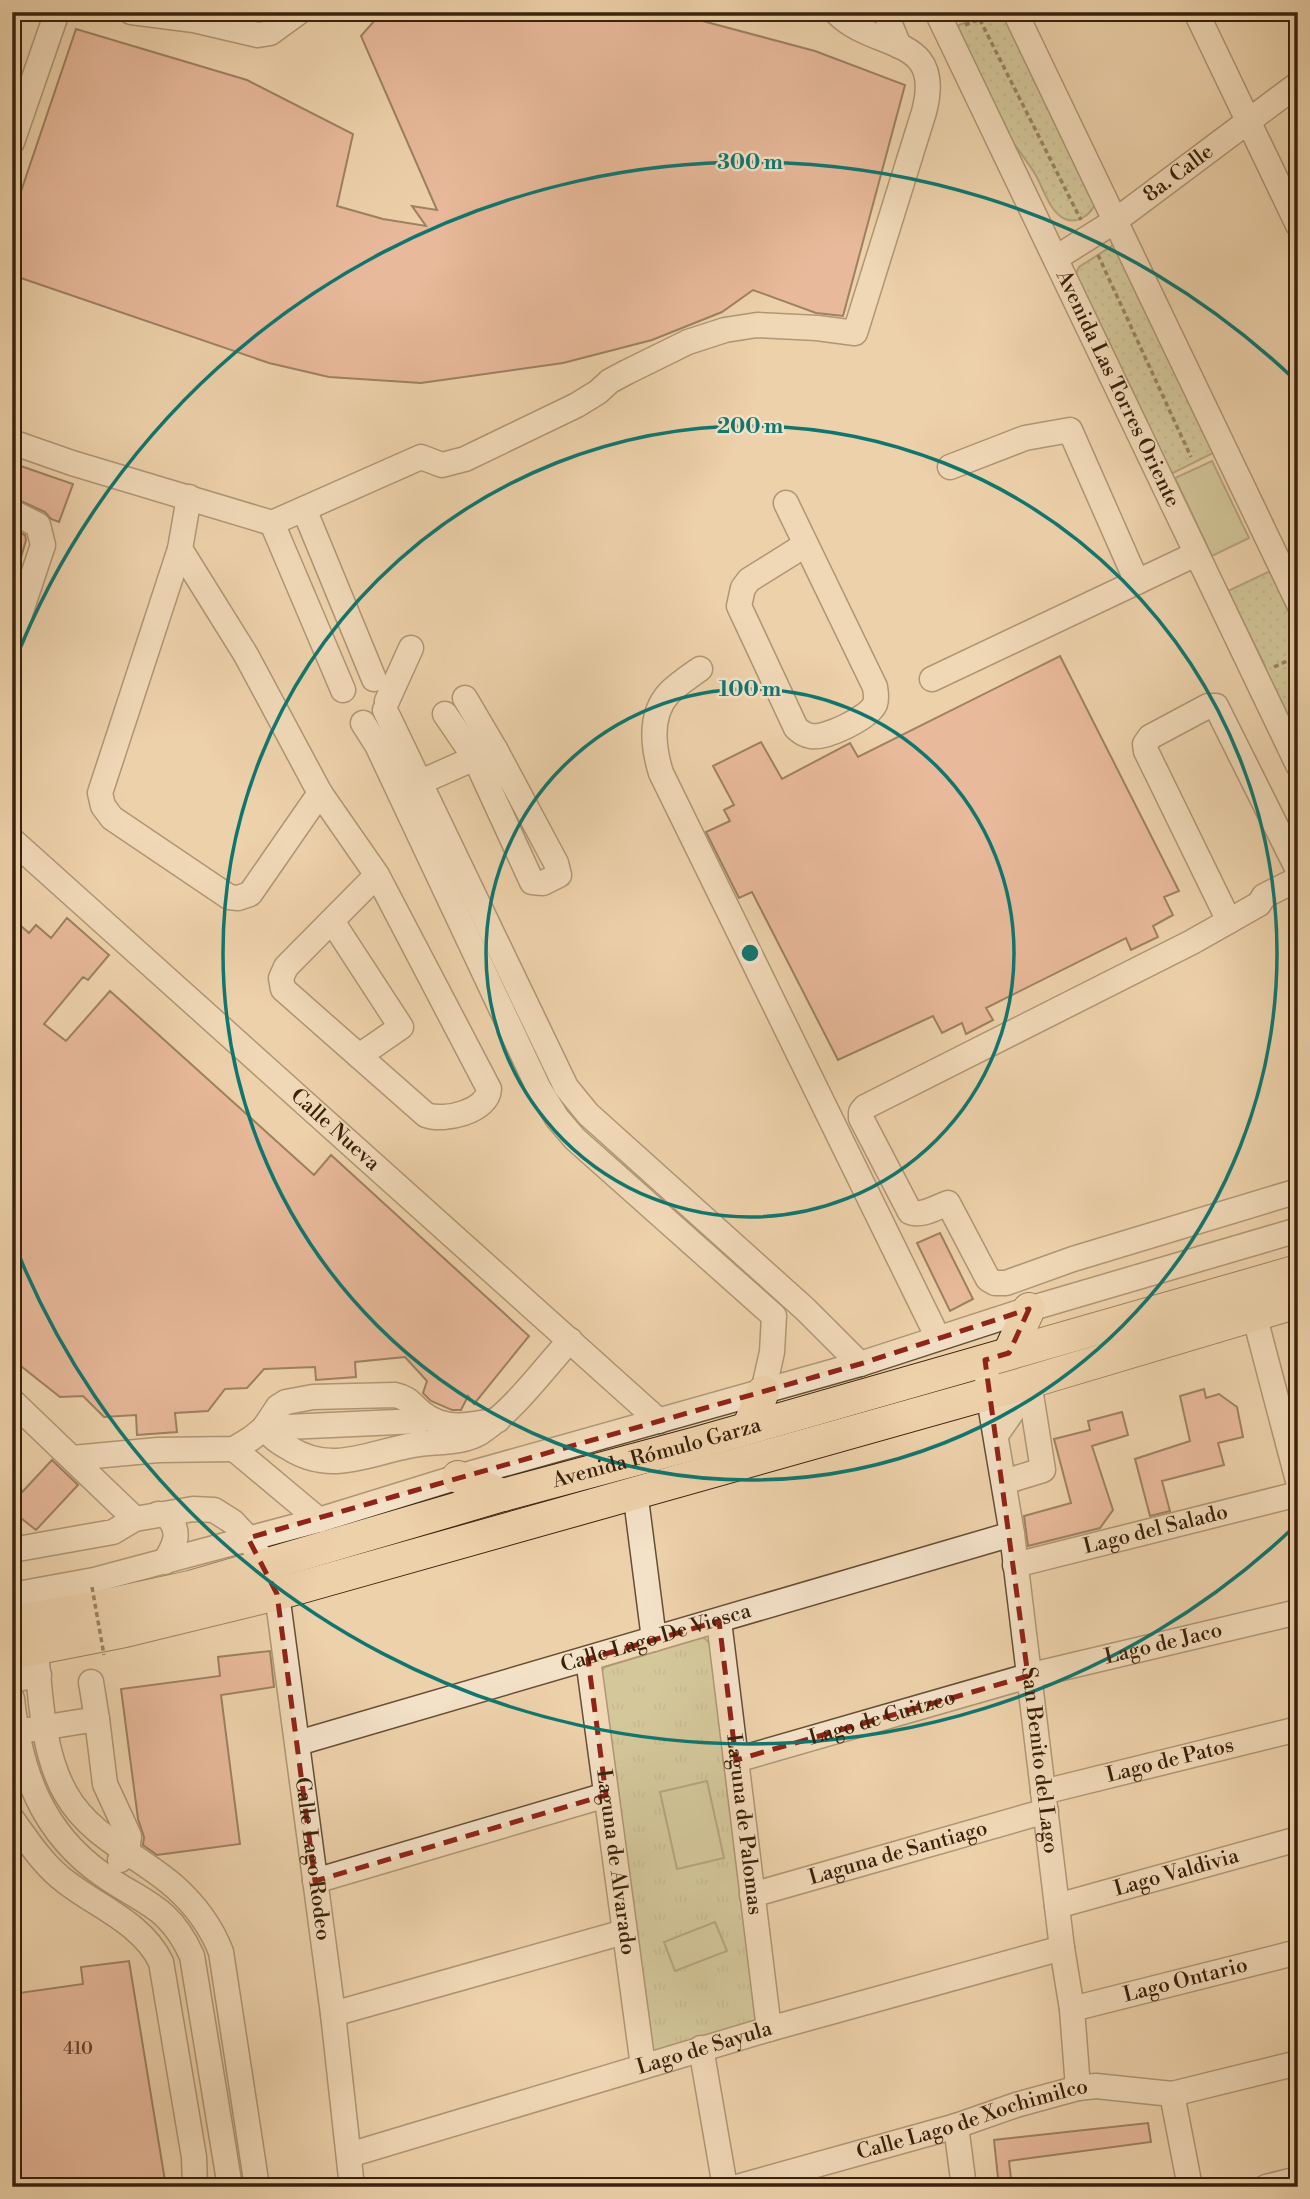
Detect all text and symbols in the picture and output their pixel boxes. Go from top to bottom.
street label: 8a. Calle [1138,139,1219,208]
text: 300 m [717,150,783,176]
street label: Avenida Las Torres Oriente [1049,265,1186,512]
text: 200 m [717,414,783,440]
text: 100 m [719,677,781,703]
centre of rings [738,941,762,965]
street label: Calle Nueva [285,1083,385,1177]
street label: Avenida Rómulo Garza [549,1412,765,1494]
street label: Lago del Salado [1081,1499,1231,1560]
street label: Calle Lago De Viesca [558,1598,755,1678]
street label: Lago de Jaco [1102,1617,1225,1670]
street label: San Benito del Lago [1015,1665,1063,1855]
street label: Lago de Cuitzeo [806,1685,958,1751]
street label: Lago de Patos [1104,1732,1237,1789]
street label: Laguna de Palomas [720,1733,768,1916]
street label: Laguna de Alvarado [590,1768,641,1957]
street label: Calle Lago Rodeo [289,1776,336,1942]
street label: Laguna de Santiago [806,1815,991,1891]
street label: Lago Valdivia [1111,1843,1242,1903]
street label: Lago Ontario [1121,1952,1250,2009]
street label: Lago de Sayula [634,2016,776,2081]
house number: 410 [63,2037,93,2060]
street label: Calle Lago de Xochimilco [854,2074,1089,2166]

